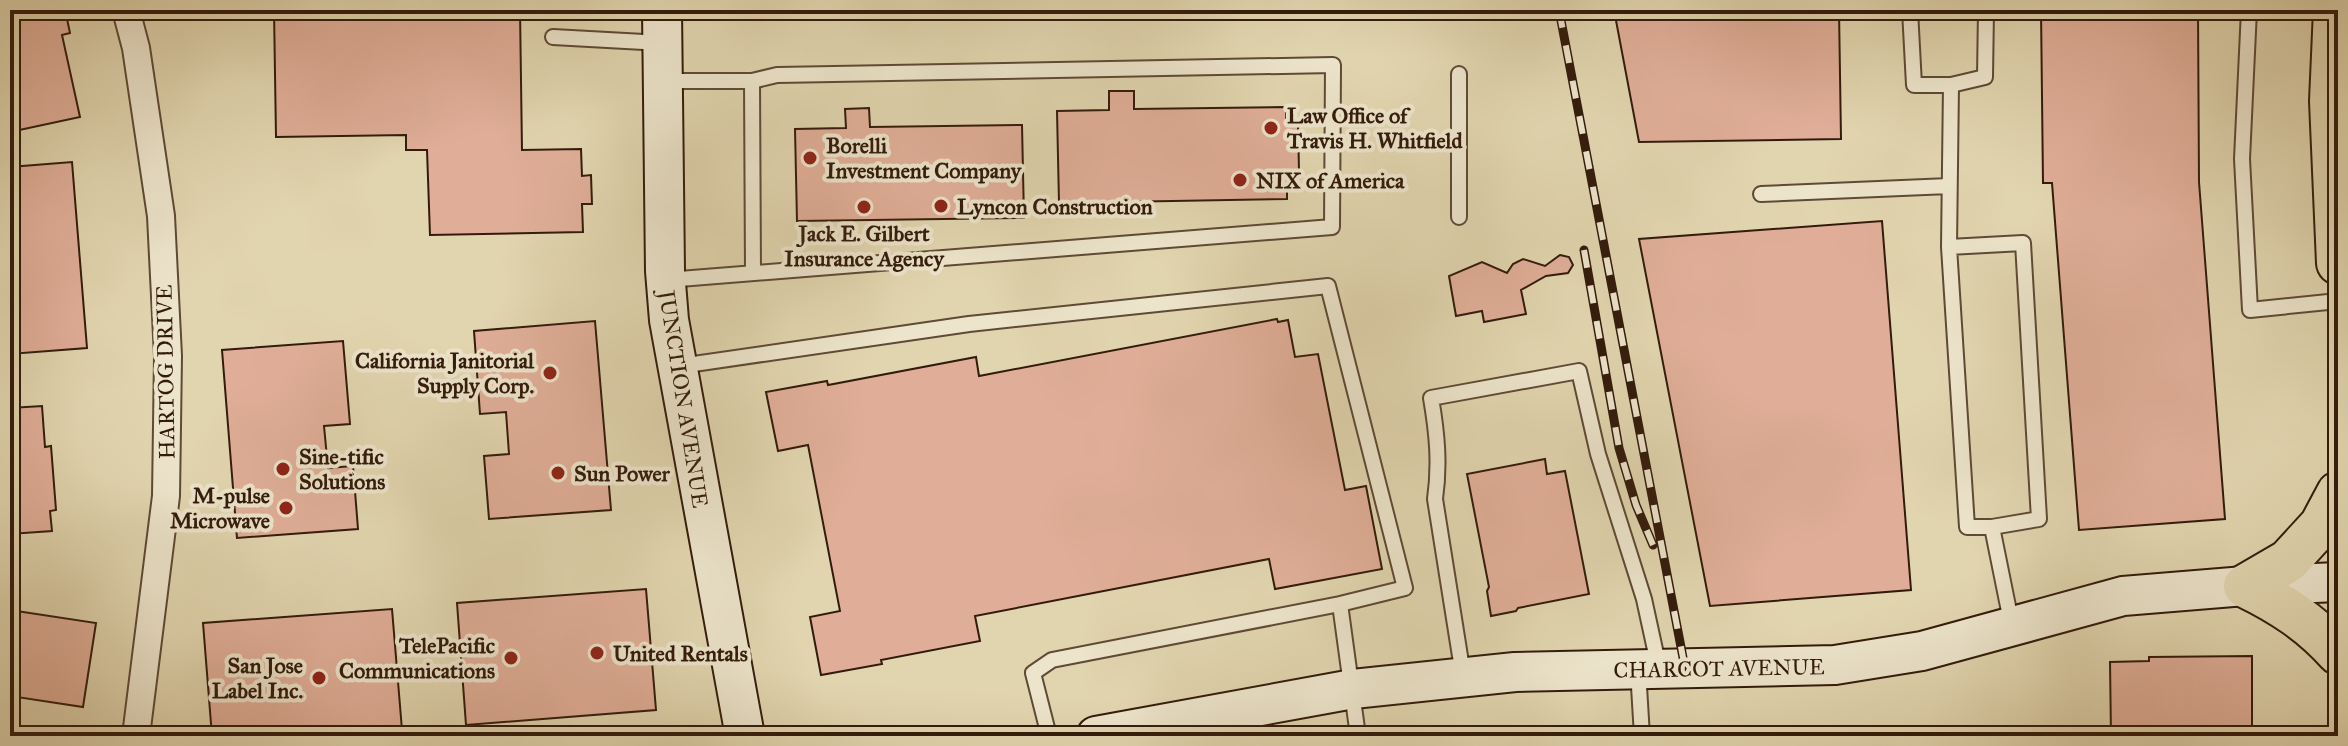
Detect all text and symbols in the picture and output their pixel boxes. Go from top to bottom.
place label: Law Office of Travis H. Whitfield [1286,102,1463,154]
marker: Law Office of Travis H. Whitfield [1262,119,1280,137]
place label: Borelli Investment Company [826,132,1023,184]
marker: Borelli Investment Company [801,149,819,167]
place label: NIX of America [1256,167,1405,194]
marker: NIX of America [1231,171,1249,189]
place label: Lyncon Construction [957,193,1153,220]
marker: Lyncon Construction [932,197,950,215]
marker: Jack E. Gilbert Insurance Agency [855,198,873,216]
place label: Jack E. Gilbert Insurance Agency [784,220,945,272]
street label: HARTOG DRIVE [150,284,181,460]
street label: JUNCTION AVENUE [653,286,714,510]
place label: California Janitorial Supply Corp. [355,347,535,399]
marker: California Janitorial Supply Corp. [541,364,559,382]
place label: Sine-tific Solutions [299,443,385,495]
marker: Sine-tific Solutions [274,460,292,478]
place label: Sun Power [574,460,671,487]
marker: Sun Power [549,464,567,482]
place label: M-pulse Microwave [170,482,270,534]
marker: M-pulse Microwave [277,499,295,517]
place label: TelePacific Communications [339,632,496,684]
place label: United Rentals [613,640,748,667]
marker: United Rentals [588,644,606,662]
marker: TelePacific Communications [502,649,520,667]
place label: San Jose Label Inc. [212,652,303,704]
street label: CHARCOT AVENUE [1613,653,1825,684]
marker: San Jose Label Inc. [310,669,328,687]

